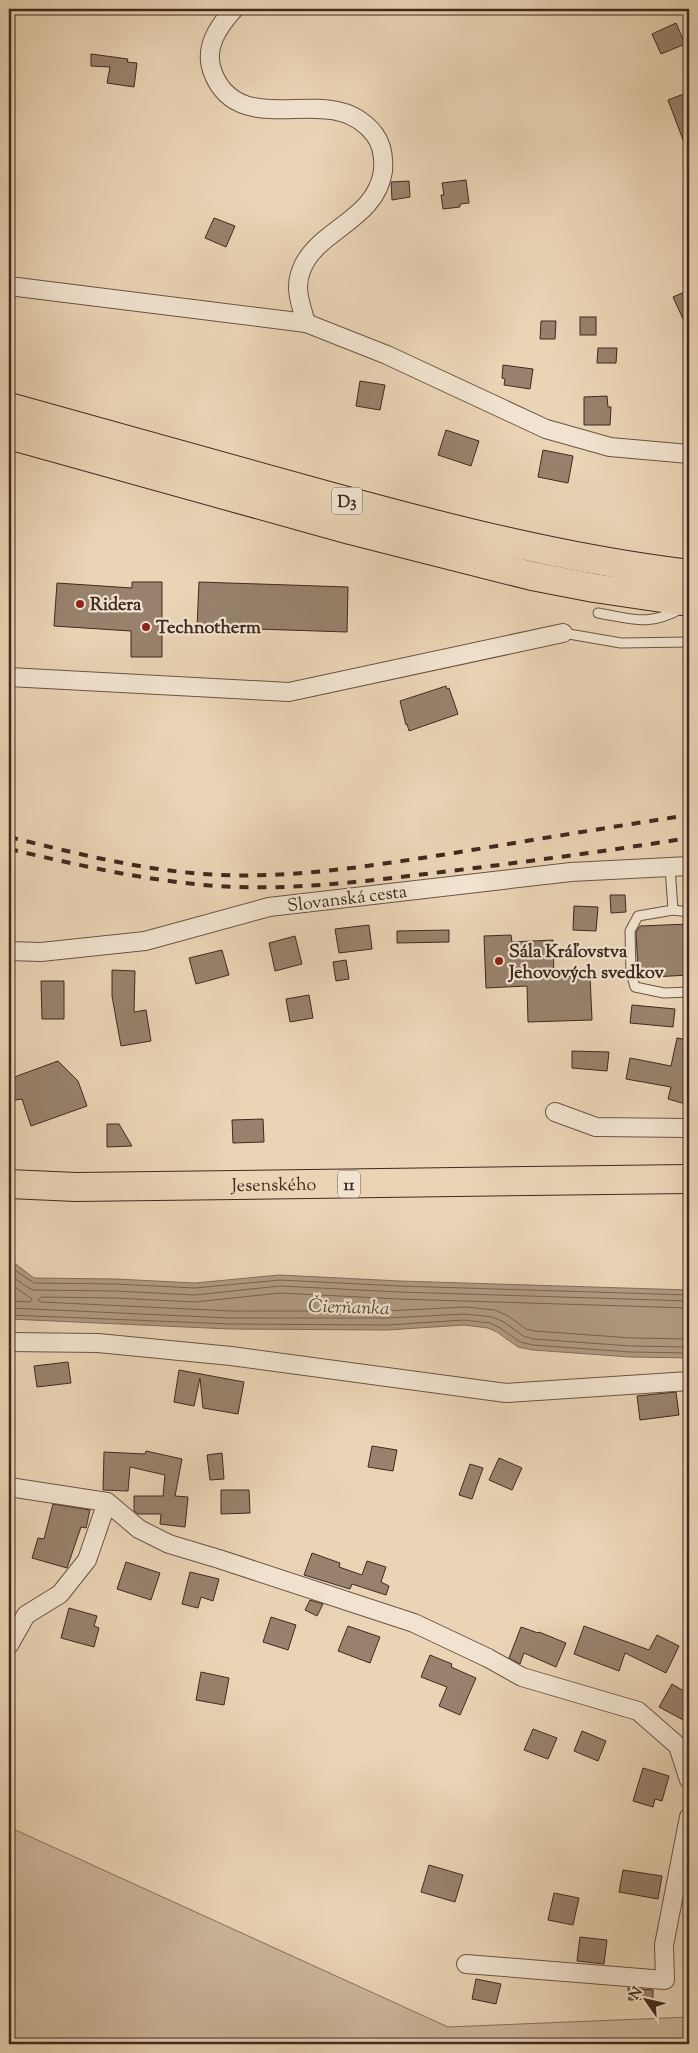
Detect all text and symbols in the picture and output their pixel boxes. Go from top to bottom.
road number: D3 [332,488,362,514]
place label: Ridera [90,593,142,619]
marker: Ridera [74,598,86,610]
place label: Technotherm [156,616,261,642]
marker: Technotherm [140,621,152,633]
street label: Slovanská cesta [286,880,409,920]
place label: Sála Kráľovstva Jehovových svedkov [507,940,664,987]
marker: Sála Kráľovstva Jehovových svedkov [493,955,505,967]
road number: 11 [338,1170,360,1198]
street label: Jesenského [230,1173,317,1200]
water label: Čierňanka [308,1294,390,1323]
north arrow [620,1976,670,2026]
text: N [625,1984,648,2004]

